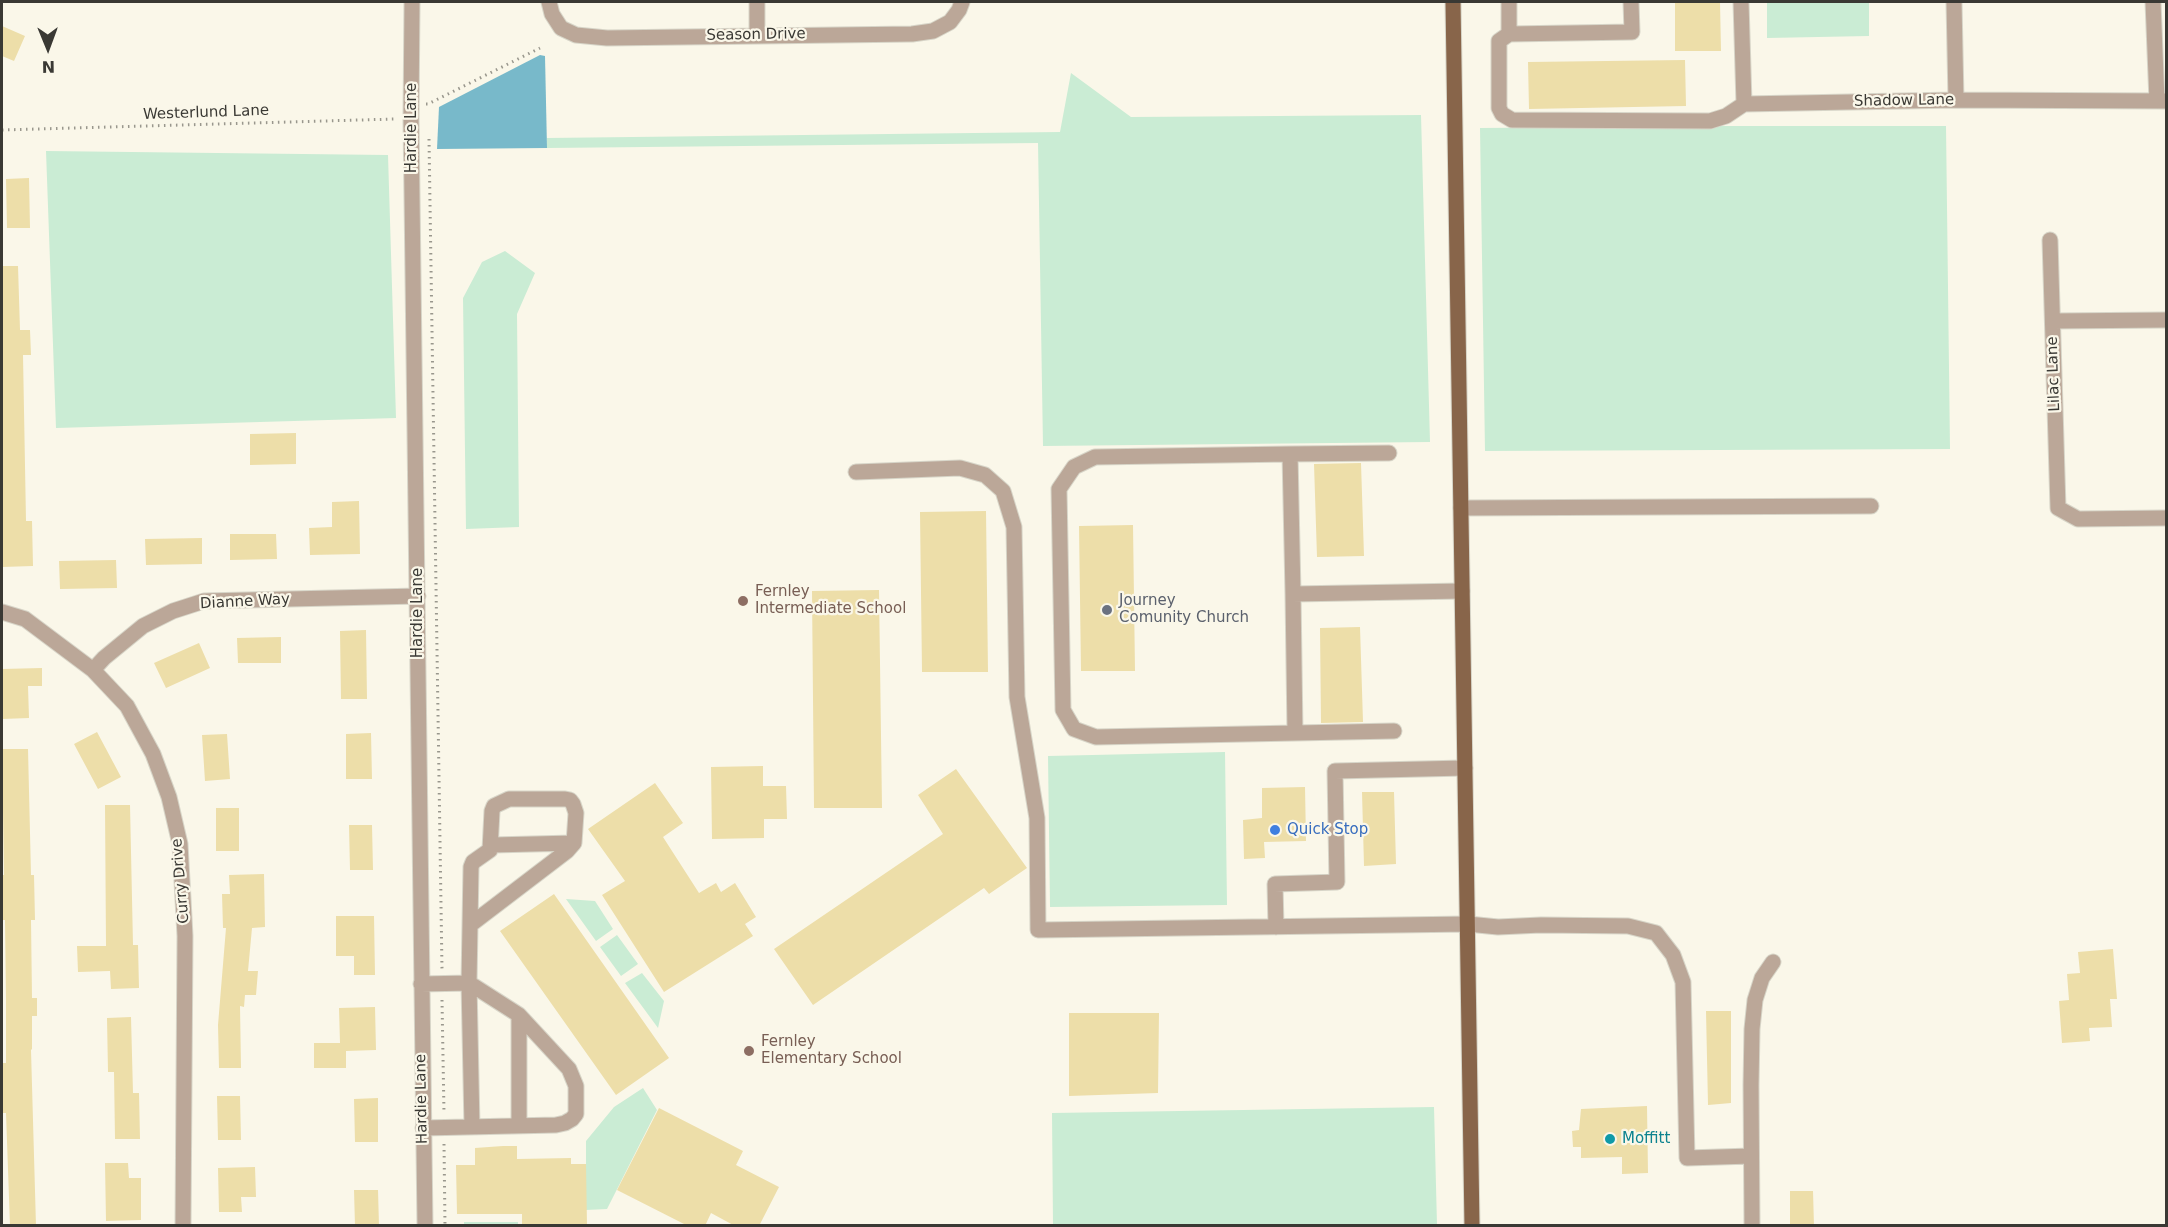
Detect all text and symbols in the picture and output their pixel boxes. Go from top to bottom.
north arrow [18,18,78,78]
street label: Season Drive [706,25,806,45]
text: N [41,57,55,76]
street label: Hardie Lane [403,83,421,173]
street label: Shadow Lane [1854,91,1954,111]
street label: Westerlund Lane [143,102,269,124]
street label: Lilac Lane [2044,336,2064,412]
street label: Hardie Lane [409,568,427,658]
place label: Fernley Intermediate School [755,583,906,618]
street label: Dianne Way [200,591,290,613]
place label: Journey Comunity Church [1119,592,1249,627]
marker: Fernley Intermediate School [736,594,750,608]
marker: Journey Comunity Church [1100,603,1114,617]
place label: Quick Stop [1287,821,1368,839]
marker: Quick Stop [1268,823,1282,837]
street label: Curry Drive [168,838,194,924]
place label: Fernley Elementary School [761,1033,902,1068]
marker: Fernley Elementary School [742,1044,756,1058]
street label: Hardie Lane [412,1054,432,1144]
place label: Moffitt [1622,1130,1670,1148]
marker: Moffitt [1603,1132,1617,1146]

